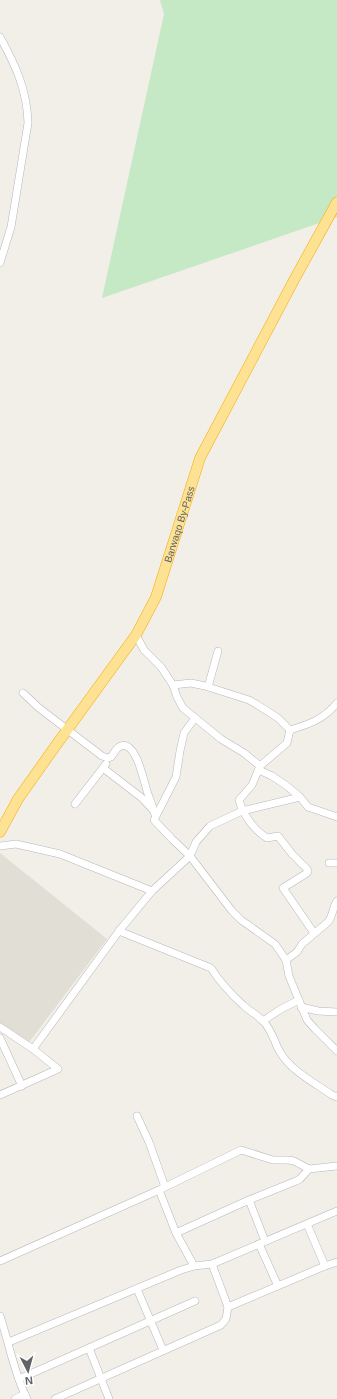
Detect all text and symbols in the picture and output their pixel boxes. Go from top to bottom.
street label: Barwaqo By-Pass [162,485,197,564]
north arrow [8,1351,48,1391]
text: N [24,1375,34,1387]

